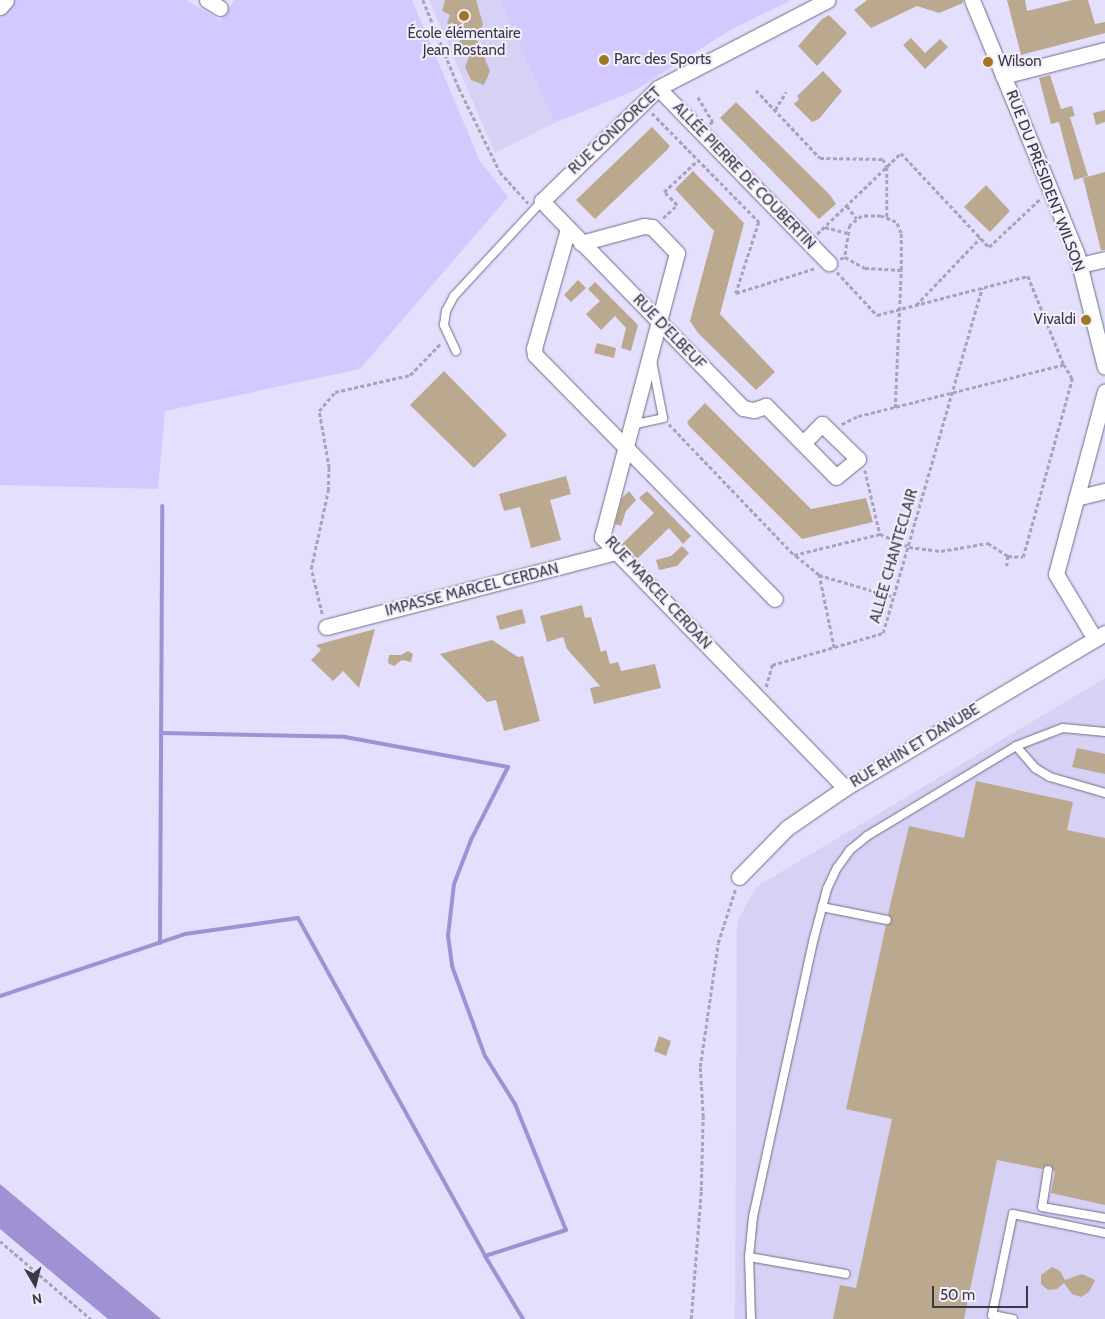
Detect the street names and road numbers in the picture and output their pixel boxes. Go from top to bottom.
street label: RUE CONDORCET [565,84,665,178]
street label: RUE DU PRÉSIDENT WILSON [1002,88,1088,274]
street label: ALLÉE PIERRE DE COUBERTIN [669,99,819,253]
street label: RUE D'ELBEUF [629,291,709,373]
street label: ALLÉE CHANTECLAIR [866,487,922,625]
street label: RUE MARCEL CERDAN [601,533,715,653]
street label: IMPASSE MARCEL CERDAN [383,560,561,620]
street label: RUE RHIN ET DANUBE [847,700,983,792]

